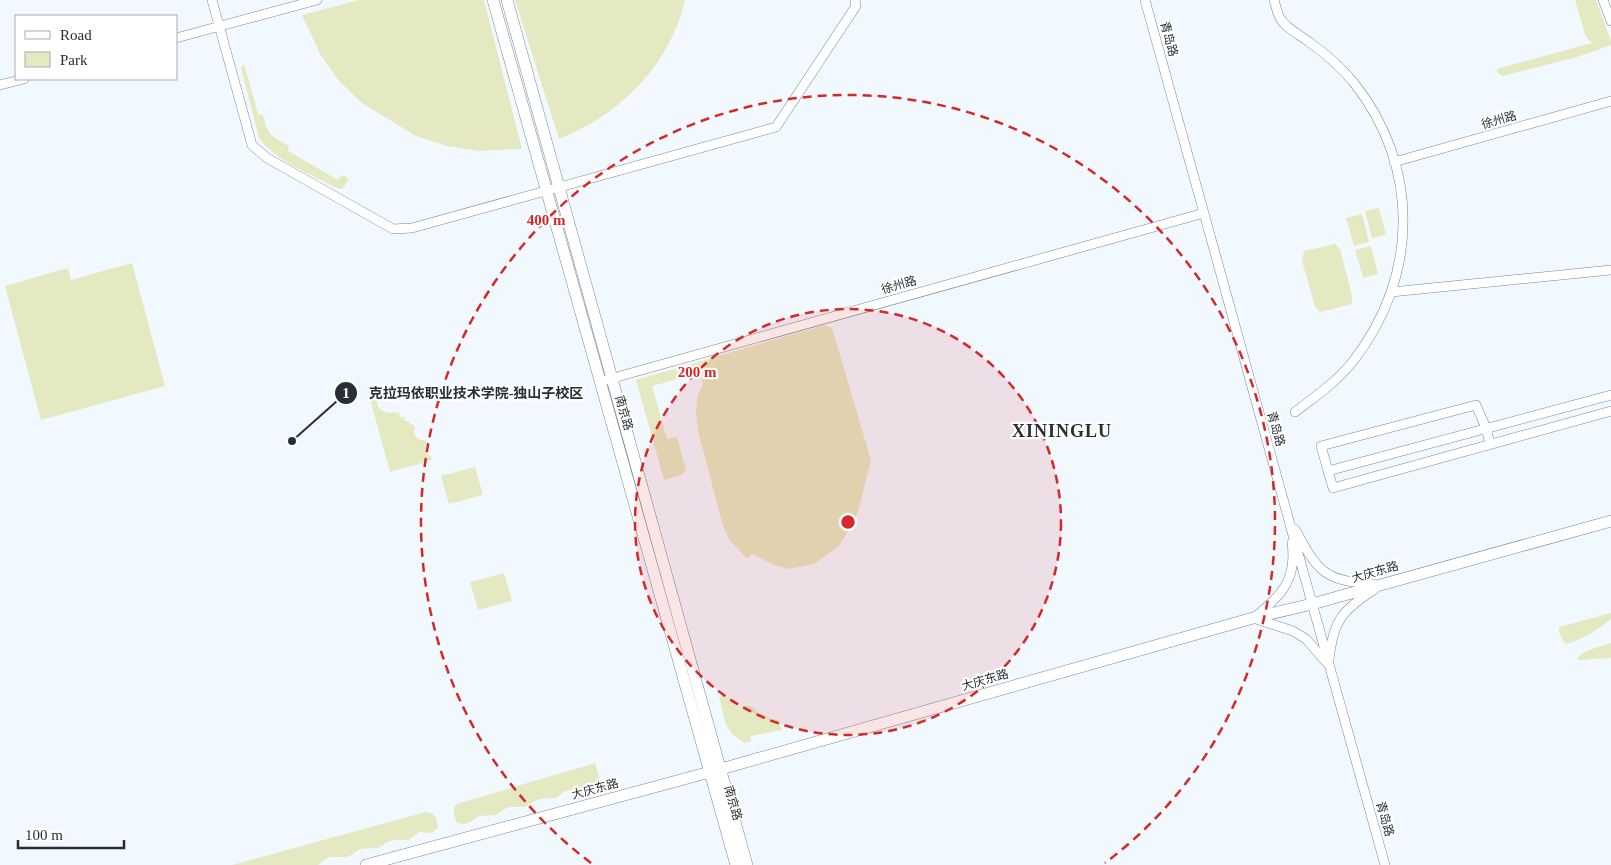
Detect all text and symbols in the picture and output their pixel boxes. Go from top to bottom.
legend [15,15,178,80]
street label: 青岛路 [1158,20,1180,58]
text: Road [60,27,92,43]
text: Park [60,52,88,68]
street label: 徐州路 [1480,108,1518,132]
text: 400 m [527,212,566,228]
street label: 徐州路 [880,273,918,297]
text: 200 m [678,364,717,380]
callout: 克拉玛依职业技术学院-独山子校区 [334,379,594,408]
text: 1 [342,385,350,401]
text: 克拉玛依职业技术学院-独山子校区 [369,385,583,401]
street label: 南京路 [612,394,636,432]
street label: 青岛路 [1264,410,1288,448]
district label: XININGLU [1012,421,1112,441]
centre of rings [839,513,857,531]
street label: 大庆东路 [1350,559,1400,585]
street label: 大庆东路 [960,667,1010,693]
street label: 大庆东路 [570,776,620,802]
street label: 南京路 [721,784,745,822]
street label: 青岛路 [1373,800,1397,838]
scale bar [18,818,124,850]
text: 100 m [25,827,63,843]

